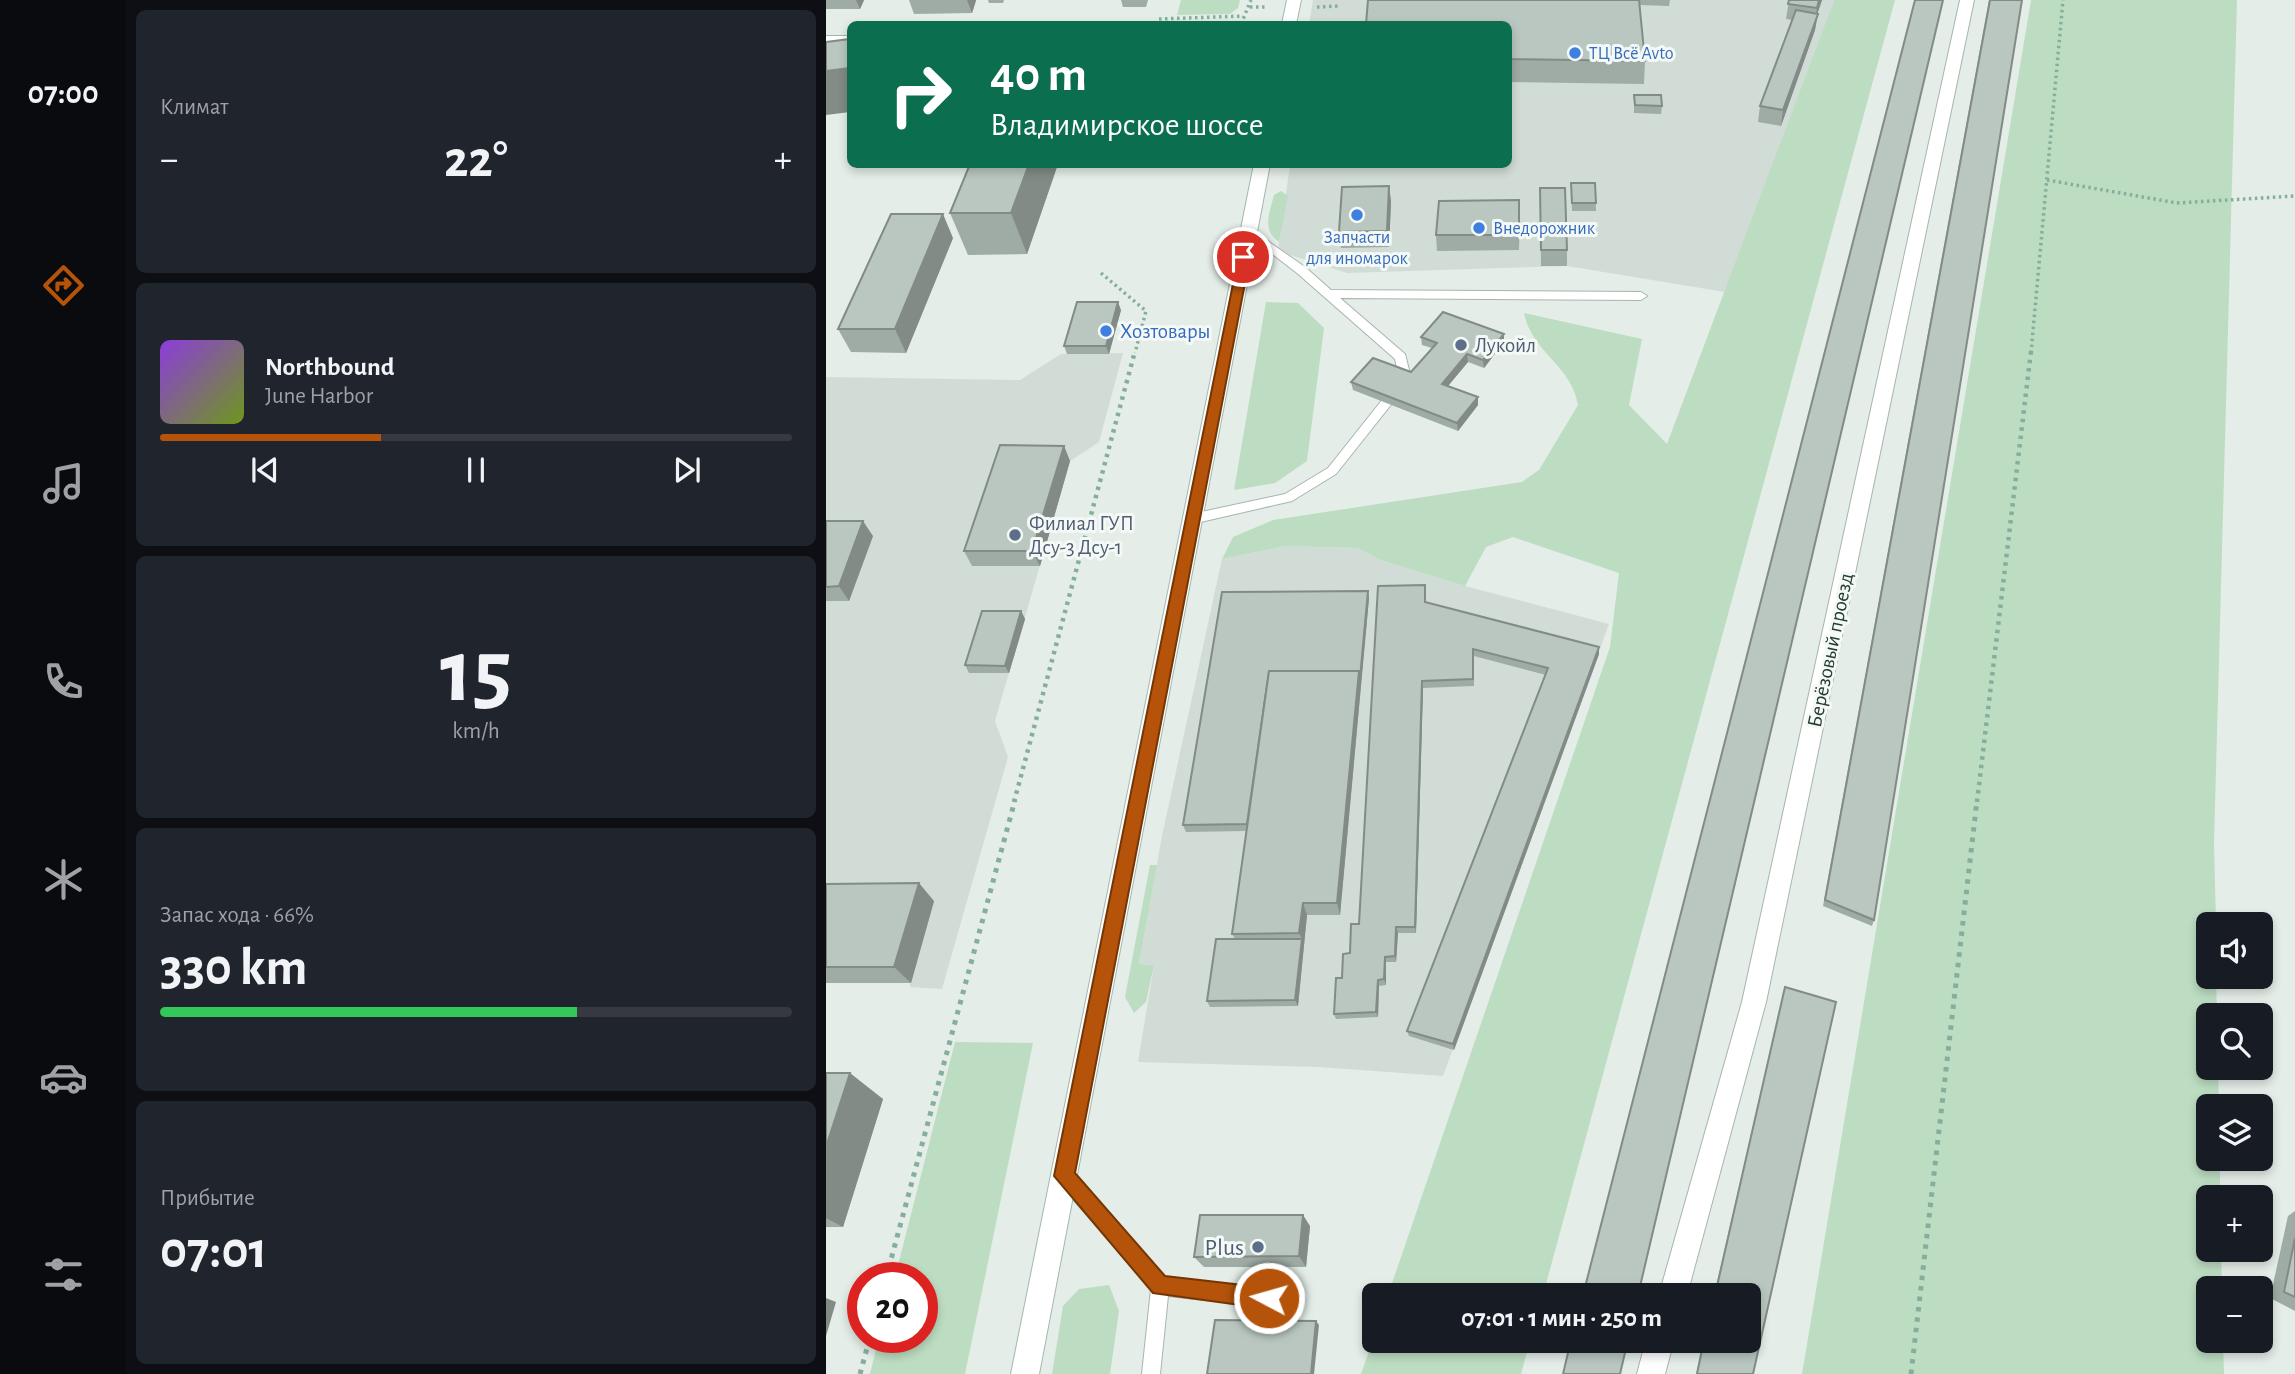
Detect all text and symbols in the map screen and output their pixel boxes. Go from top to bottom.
marker: ТЦ Всё Avto [1567,45,1583,61]
place label: ТЦ Всё Avto [1589,45,1674,63]
icon: right [875,49,966,140]
text: 40 m [990,51,1087,100]
text: 07:00 [27,77,99,109]
text: Климат [160,96,229,119]
text: Владимирское шоссе [990,109,1264,141]
text: 22° [444,134,508,186]
text: − [160,141,178,179]
text: + [774,141,792,179]
marker: Запчасти для иномарок [1349,207,1365,223]
marker: Внедорожник [1471,220,1487,236]
place label: Внедорожник [1493,220,1596,238]
pin [1213,227,1273,287]
place label: Запчасти для иномарок [1306,229,1408,268]
icon: arrive [1224,238,1262,276]
icon: directions [39,261,88,310]
place label: Хозтовары [1120,321,1211,342]
marker: Хозтовары [1098,323,1114,339]
place label: Лукойл [1475,335,1536,356]
marker: Лукойл [1453,337,1469,353]
text: Northbound [265,354,394,380]
text: June Harbor [265,385,373,408]
icon: previous [246,451,284,489]
icon: pause [457,451,495,489]
icon: next [668,451,706,489]
icon: music [39,459,88,508]
place label: Филиал ГУП Дсу-3 Дсу-1 [1029,513,1134,558]
marker: Филиал ГУП Дсу-3 Дсу-1 [1007,527,1023,543]
street label: Берёзовый проезд [1804,571,1857,729]
text: 15 [440,627,512,718]
icon: phone [39,657,88,706]
text: km/h [452,720,500,743]
icon: climate [39,855,88,904]
text: Запас хода · 66% [160,904,314,927]
map controls [2196,912,2273,1353]
button: sound [2196,912,2273,989]
text: 330 km [160,942,307,994]
button: search [2196,1003,2273,1080]
icon: car [39,1053,88,1102]
button: layers [2196,1094,2273,1171]
button: + [2196,1185,2273,1262]
text: Прибытие [160,1187,255,1210]
text: 07:01 [160,1225,267,1277]
place label: Plus [1204,1236,1244,1260]
marker: Plus [1250,1239,1266,1255]
icon: filters [39,1250,88,1299]
position arrow [1232,1261,1306,1335]
speed limit sign: 20 [847,1262,938,1353]
button: − [2196,1276,2273,1353]
text: 07:01 · 1 мин · 250 m [1461,1305,1662,1331]

